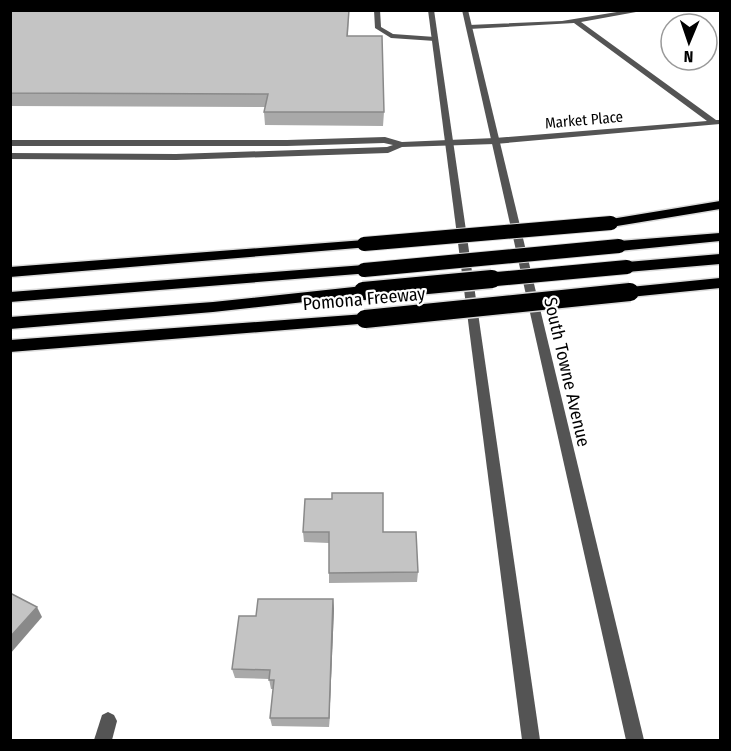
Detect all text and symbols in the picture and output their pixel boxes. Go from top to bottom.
north arrow [659,12,719,72]
text: N [683,47,694,66]
street label: Market Place [544,108,624,132]
street label: Pomona Freeway [302,283,426,315]
street label: South Towne Avenue [539,295,595,449]

